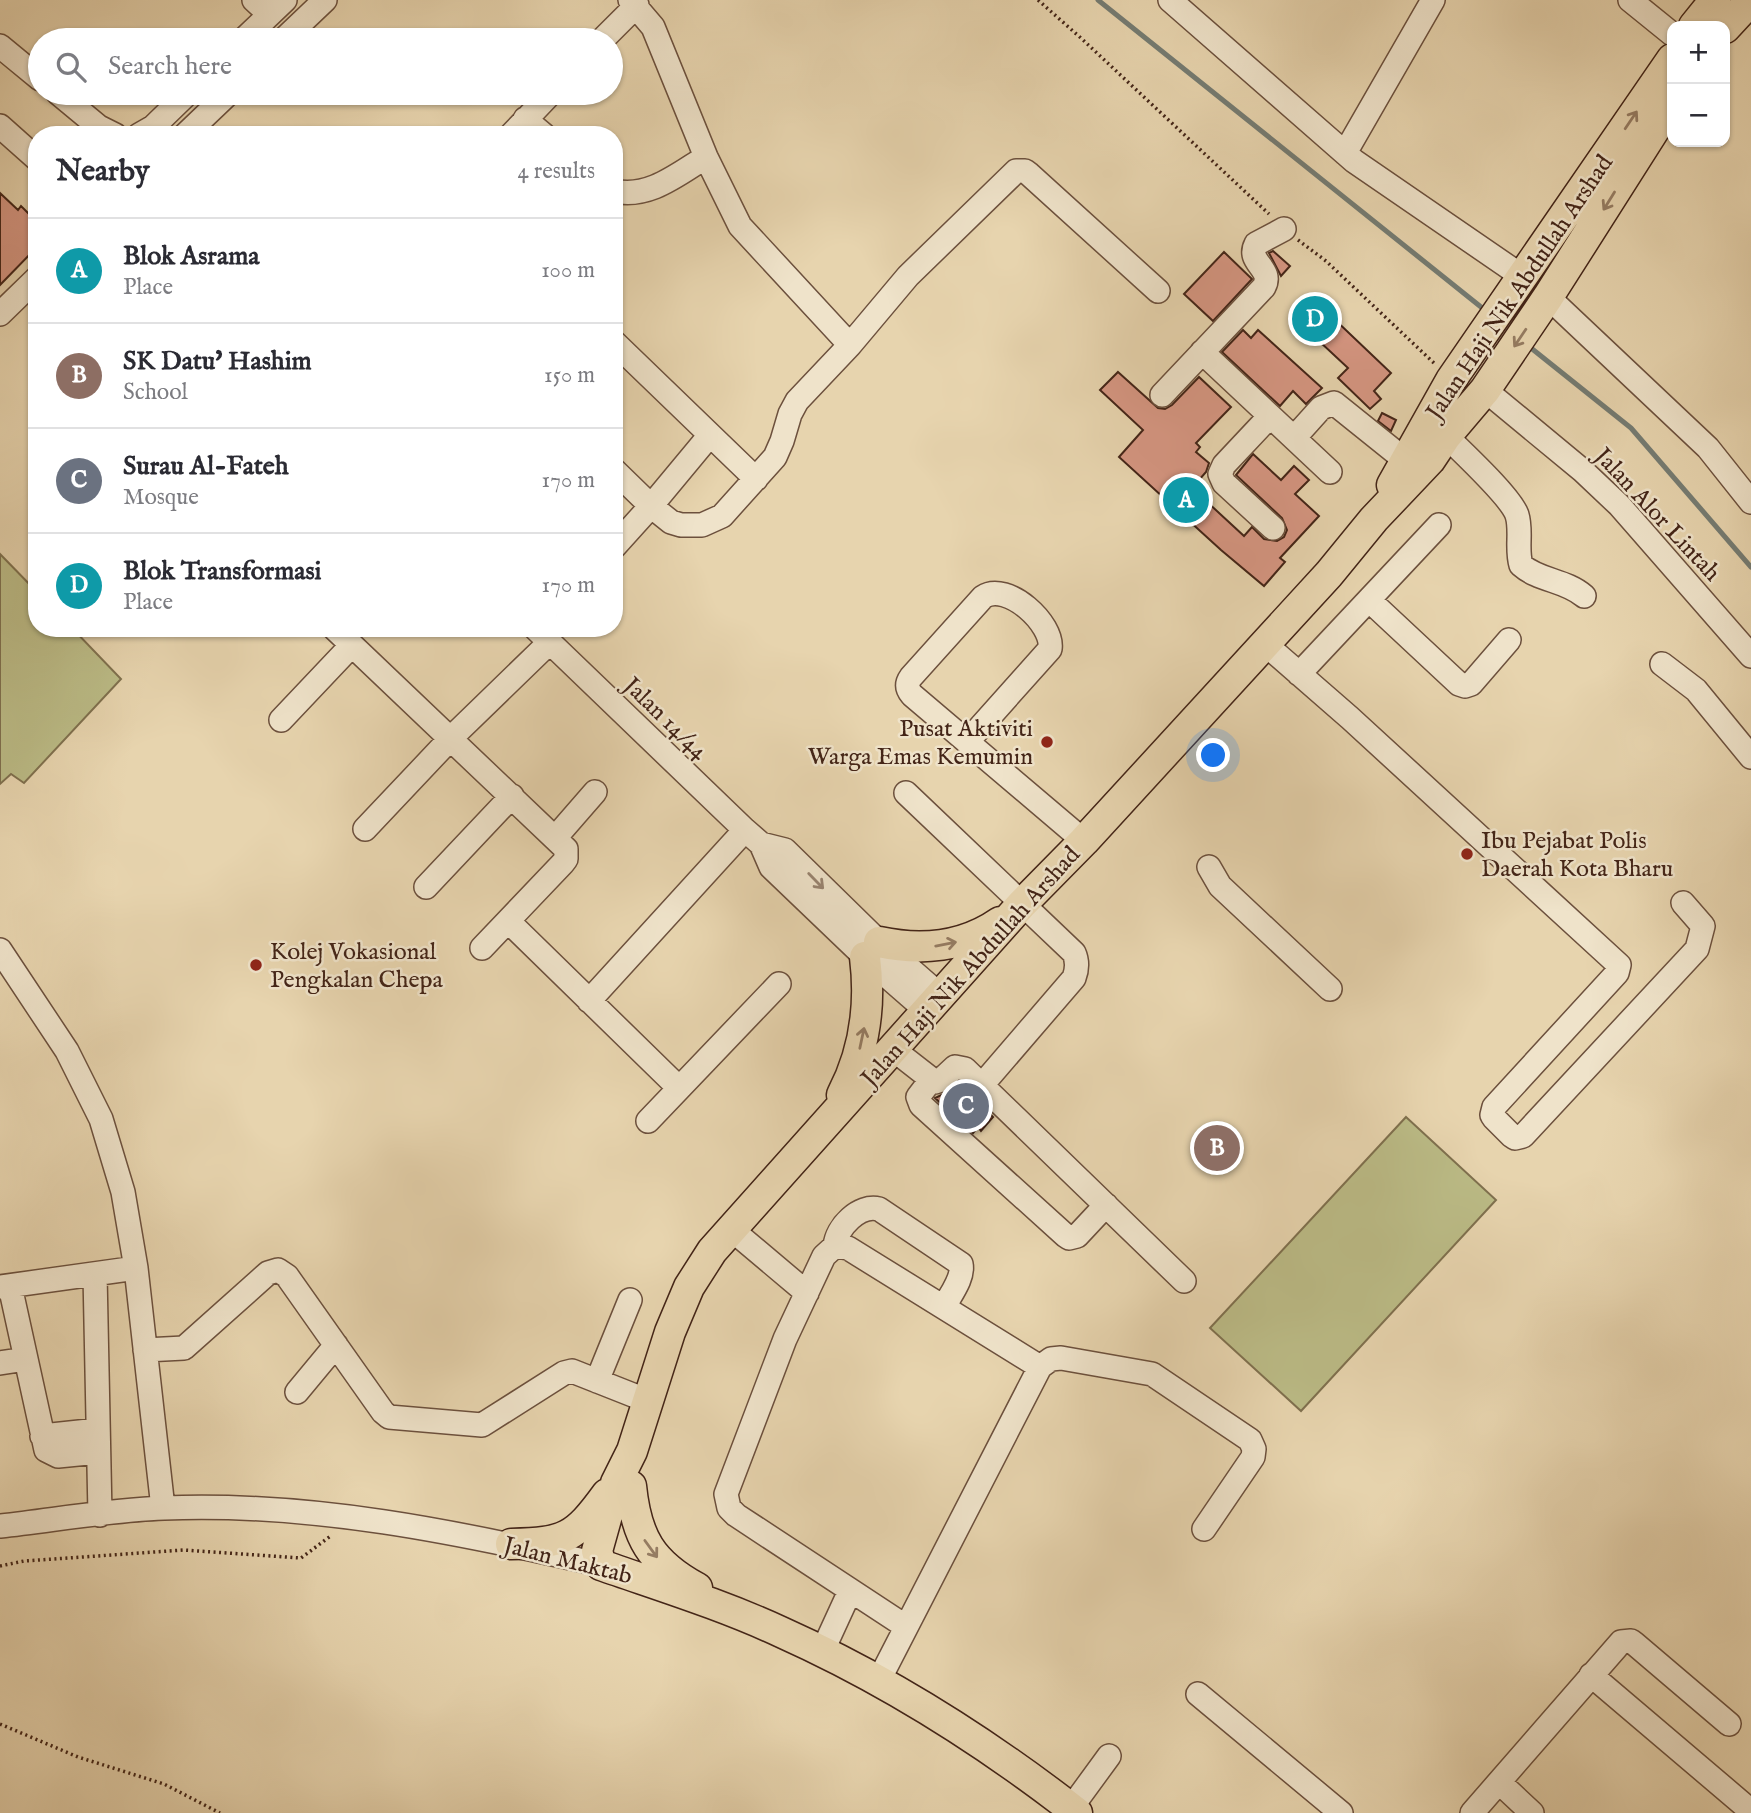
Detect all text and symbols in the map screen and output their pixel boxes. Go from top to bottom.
map controls [1667,21,1730,147]
button: + [1667,21,1730,84]
search box [28,28,623,105]
icon: search [52,48,90,86]
text: Search here [108,50,232,83]
button: − [1667,84,1730,147]
one-way arrow [1624,111,1638,130]
street label: Jalan Haji Nik Abdullah Arshad [1418,149,1621,429]
text: Nearby [56,153,149,191]
text: 4 results [517,157,595,186]
one-way arrow [1602,191,1617,210]
text: Blok Asrama [123,240,259,273]
text: A [71,256,87,285]
text: 100 m [541,256,595,285]
text: Place [123,273,173,302]
pin: D [1292,293,1338,345]
one-way arrow [1513,328,1527,348]
text: SK Datu' Hashim [123,345,312,378]
text: B [71,361,87,390]
text: 150 m [544,361,595,390]
text: School [123,378,188,407]
street label: Jalan Alor Lintah [1585,439,1727,589]
text: Surau Al-Fateh [123,450,289,483]
text: C [71,466,87,495]
text: 170 m [542,466,595,495]
pin: A [1163,474,1209,526]
text: Mosque [123,483,199,512]
text: Blok Transformasi [123,555,322,588]
text: D [70,571,88,600]
text: 170 m [542,571,595,600]
text: Place [123,588,173,617]
street label: Jalan 14/44 [614,669,714,767]
place label: Pusat Aktiviti Warga Emas Kemumin [808,714,1033,773]
marker: Pusat Aktiviti Warga Emas Kemumin [1039,734,1055,750]
your location [1196,738,1230,772]
place label: Ibu Pejabat Polis Daerah Kota Bharu [1481,826,1673,885]
street label: Jalan Haji Nik Abdullah Arshad [853,840,1088,1096]
marker: Ibu Pejabat Polis Daerah Kota Bharu [1459,846,1475,862]
one-way arrow [807,873,824,890]
place label: Kolej Vokasional Pengkalan Chepa [270,937,443,996]
one-way arrow [934,937,957,951]
marker: Kolej Vokasional Pengkalan Chepa [248,957,264,973]
one-way arrow [856,1027,870,1050]
pin: C [943,1080,989,1132]
pin: B [1194,1122,1240,1174]
street label: Jalan Maktab [497,1530,635,1592]
one-way arrow [644,1539,658,1558]

